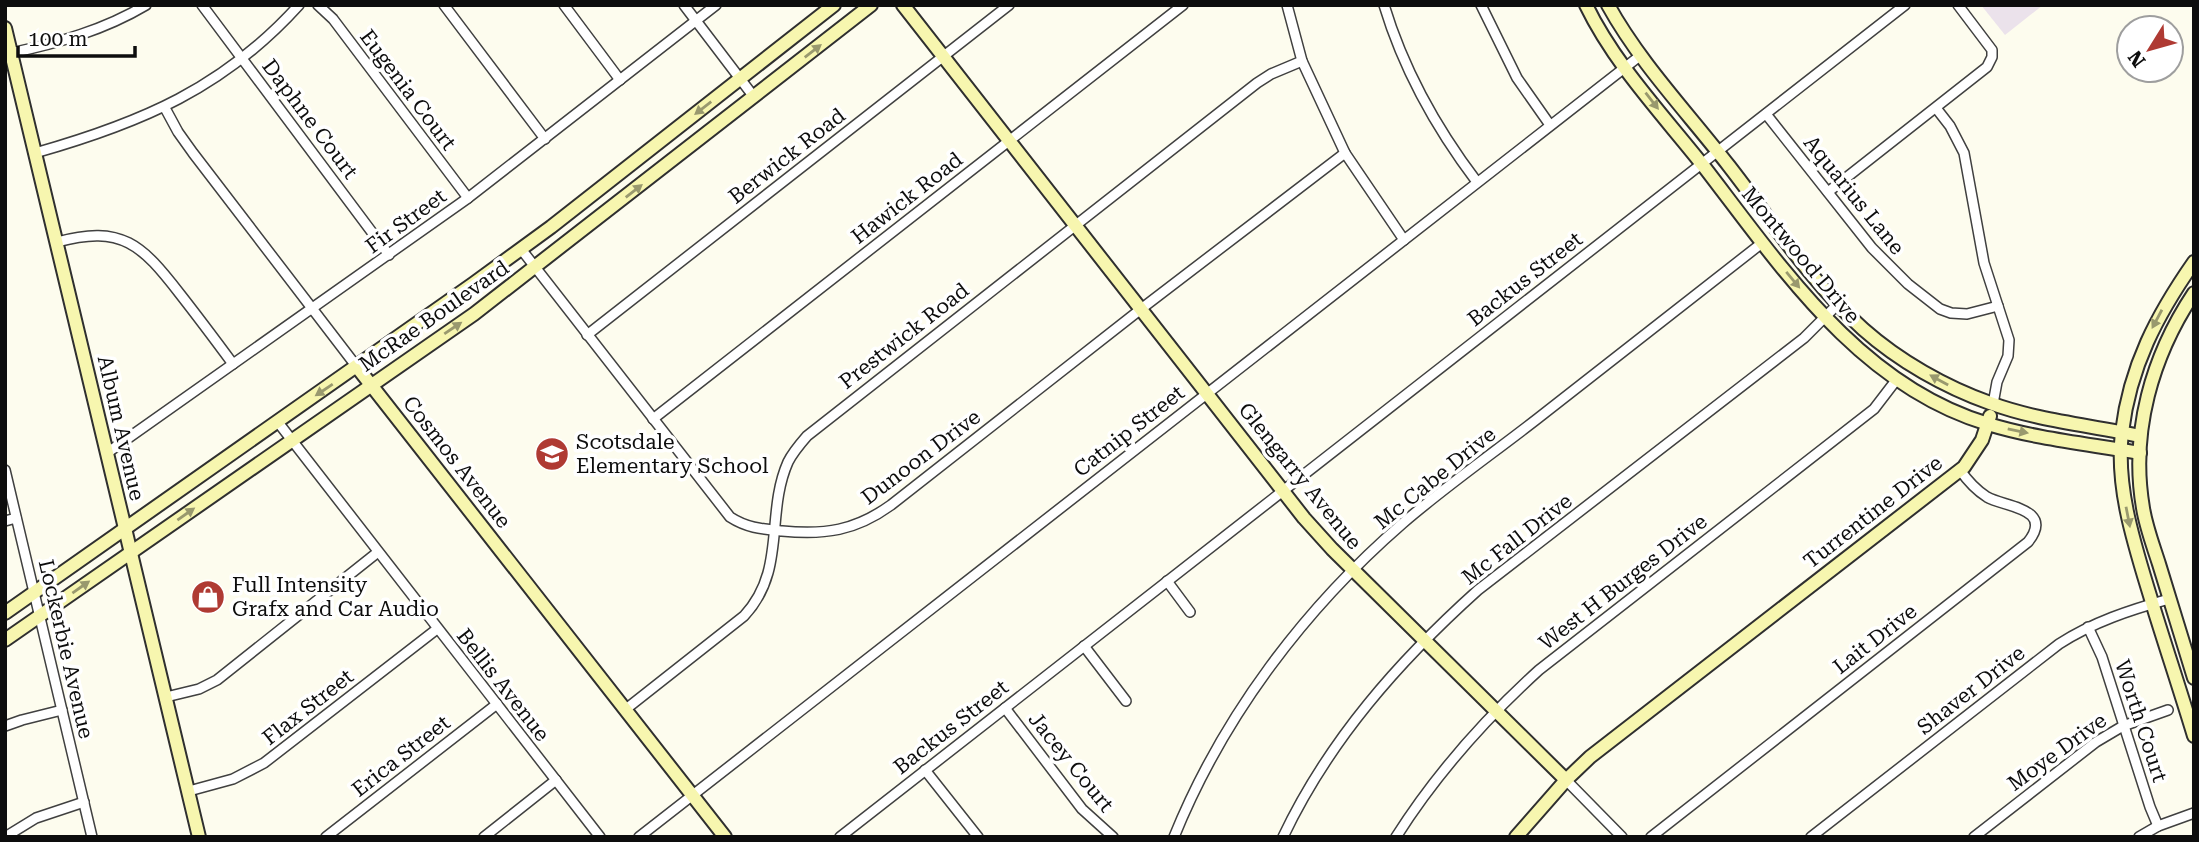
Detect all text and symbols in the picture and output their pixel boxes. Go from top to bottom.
scale bar [18,14,135,58]
north arrow [2115,14,2185,84]
street label: Eugenia Court [355,25,461,155]
text: 100 m [28,27,88,51]
one-way arrow [804,43,822,58]
text: N [2123,46,2150,72]
street label: Daphne Court [257,55,363,184]
one-way arrow [1645,92,1660,110]
one-way arrow [694,101,712,115]
street label: Berwick Road [724,103,850,209]
street label: Aquarius Lane [1799,131,1909,259]
street label: Hawick Road [847,147,968,249]
street label: Montwood Drive [1737,182,1865,328]
one-way arrow [625,183,643,198]
street label: Fir Street [361,184,451,258]
street label: Backus Street [1463,227,1587,331]
street label: McRae Boulevard [355,255,514,377]
one-way arrow [1785,271,1800,289]
street label: Prestwick Road [835,278,974,394]
one-way arrow [2151,310,2163,329]
one-way arrow [444,321,462,335]
street label: Album Avenue [93,353,149,503]
one-way arrow [1930,374,1949,386]
street label: Catnip Street [1069,380,1189,482]
one-way arrow [315,383,333,397]
street label: Cosmos Avenue [398,391,516,533]
street label: Glengarry Avenue [1234,398,1366,554]
street label: Dunoon Drive [857,405,985,509]
street label: Mc Cabe Drive [1370,422,1500,534]
one-way arrow [2007,425,2029,436]
place label: Scotsdale Elementary School [576,430,769,478]
school or university icon: Scotsdale Elementary School [533,435,571,473]
street label: Turrentine Drive [1799,451,1947,573]
street label: Mc Fall Drive [1457,489,1577,589]
one-way arrow [2123,506,2134,528]
one-way arrow [177,507,195,521]
street label: West H Burges Drive [1534,509,1712,655]
street label: Lockerbie Avenue [34,557,98,741]
place label: Full Intensity Grafx and Car Audio [232,573,439,621]
shop icon: Full Intensity Grafx and Car Audio [189,578,227,616]
one-way arrow [72,580,90,594]
street label: Lait Drive [1828,599,1922,679]
street label: Bellis Avenue [452,624,554,746]
street label: Shaver Drive [1913,641,2029,739]
street label: Worth Court [2110,657,2172,785]
street label: Flax Street [258,664,358,750]
street label: Backus Street [889,675,1013,779]
street label: Jacey Court [1024,707,1119,817]
street label: Moye Drive [2003,708,2111,796]
street label: Erica Street [347,710,455,802]

